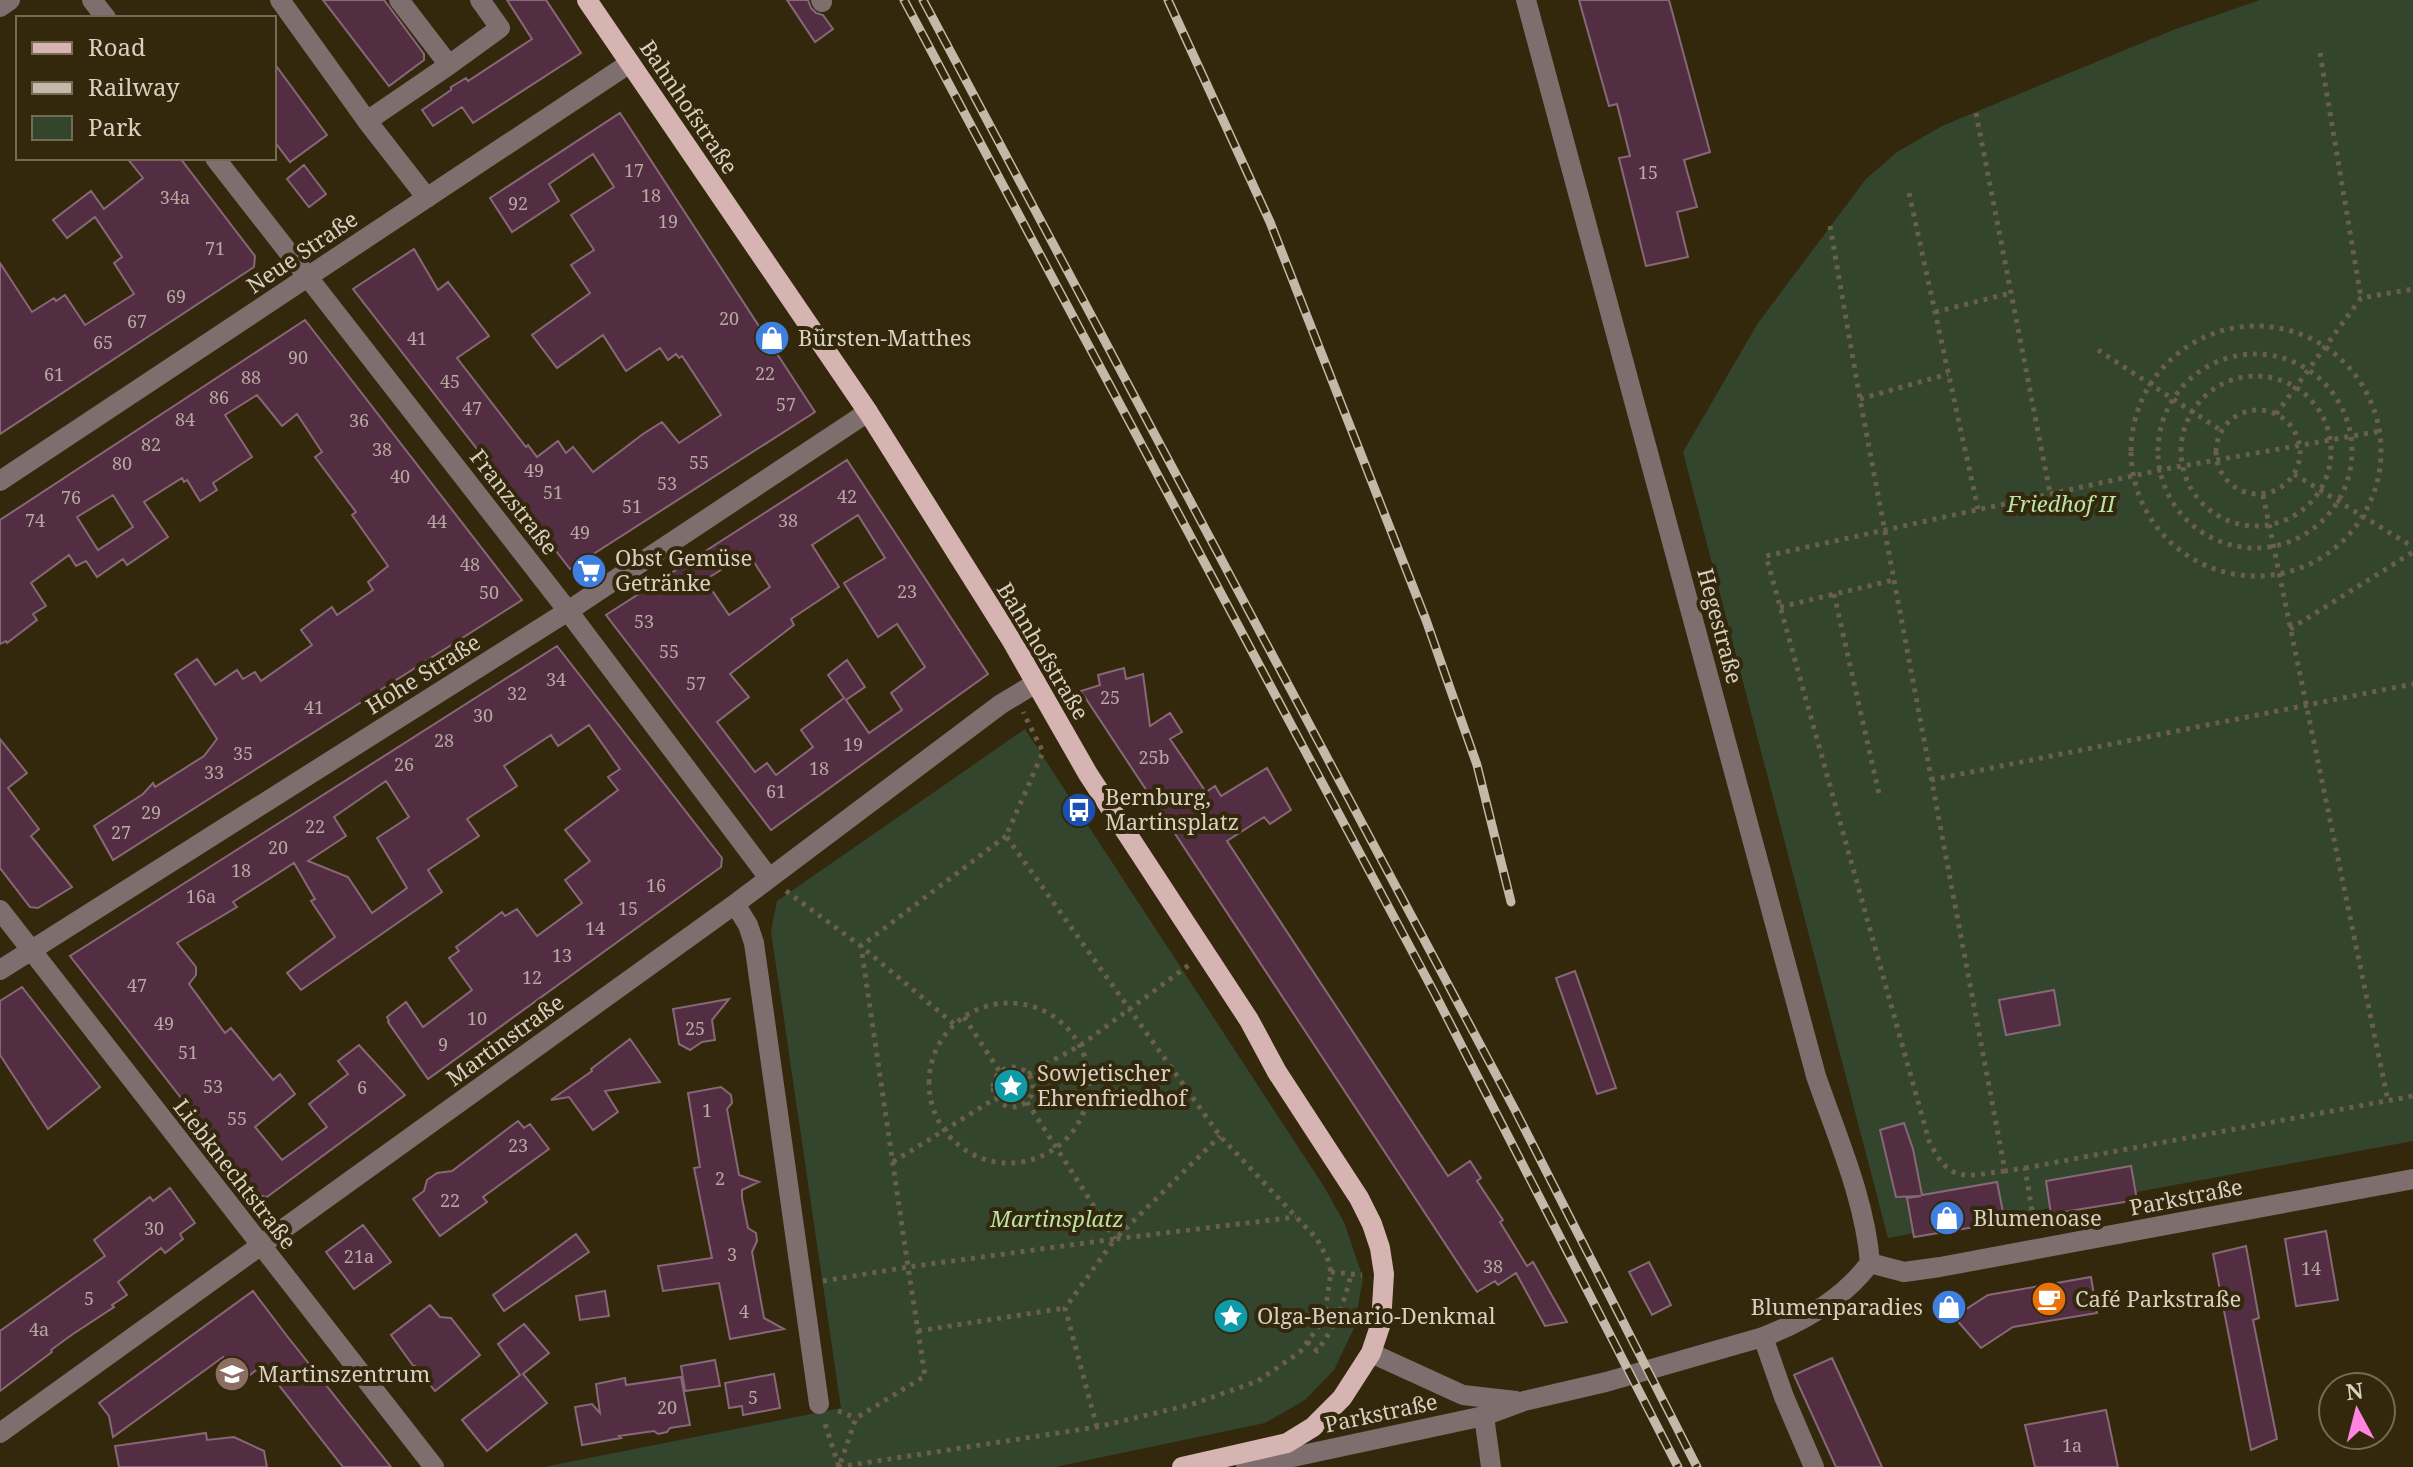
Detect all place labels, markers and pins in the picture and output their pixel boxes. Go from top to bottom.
shop icon: Bürsten-Matthes [753,319,791,357]
place label: Bürsten-Matthes [798,322,971,352]
place label: Obst Gemüse Getränke [615,542,752,597]
supermarket icon: Obst Gemüse Getränke [570,552,608,590]
place label: Bernburg, Martinsplatz [1105,781,1239,836]
bus stop icon: Bernburg, Martinsplatz [1060,791,1098,829]
place label: Sowjetischer Ehrenfriedhof [1037,1057,1188,1112]
place icon: Sowjetischer Ehrenfriedhof [992,1067,1030,1105]
shop icon: Blumenoase [1928,1199,1966,1237]
place label: Blumenoase [1973,1202,2102,1232]
cafe icon: Café Parkstraße [2030,1280,2068,1318]
place label: Café Parkstraße [2075,1283,2241,1313]
shop icon: Blumenparadies [1930,1288,1968,1326]
place label: Blumenparadies [1751,1291,1923,1321]
place icon: Olga-Benario-Denkmal [1212,1297,1250,1335]
place label: Olga-Benario-Denkmal [1257,1300,1496,1330]
school or university icon: Martinszentrum [213,1355,251,1393]
place label: Martinszentrum [258,1358,431,1388]

